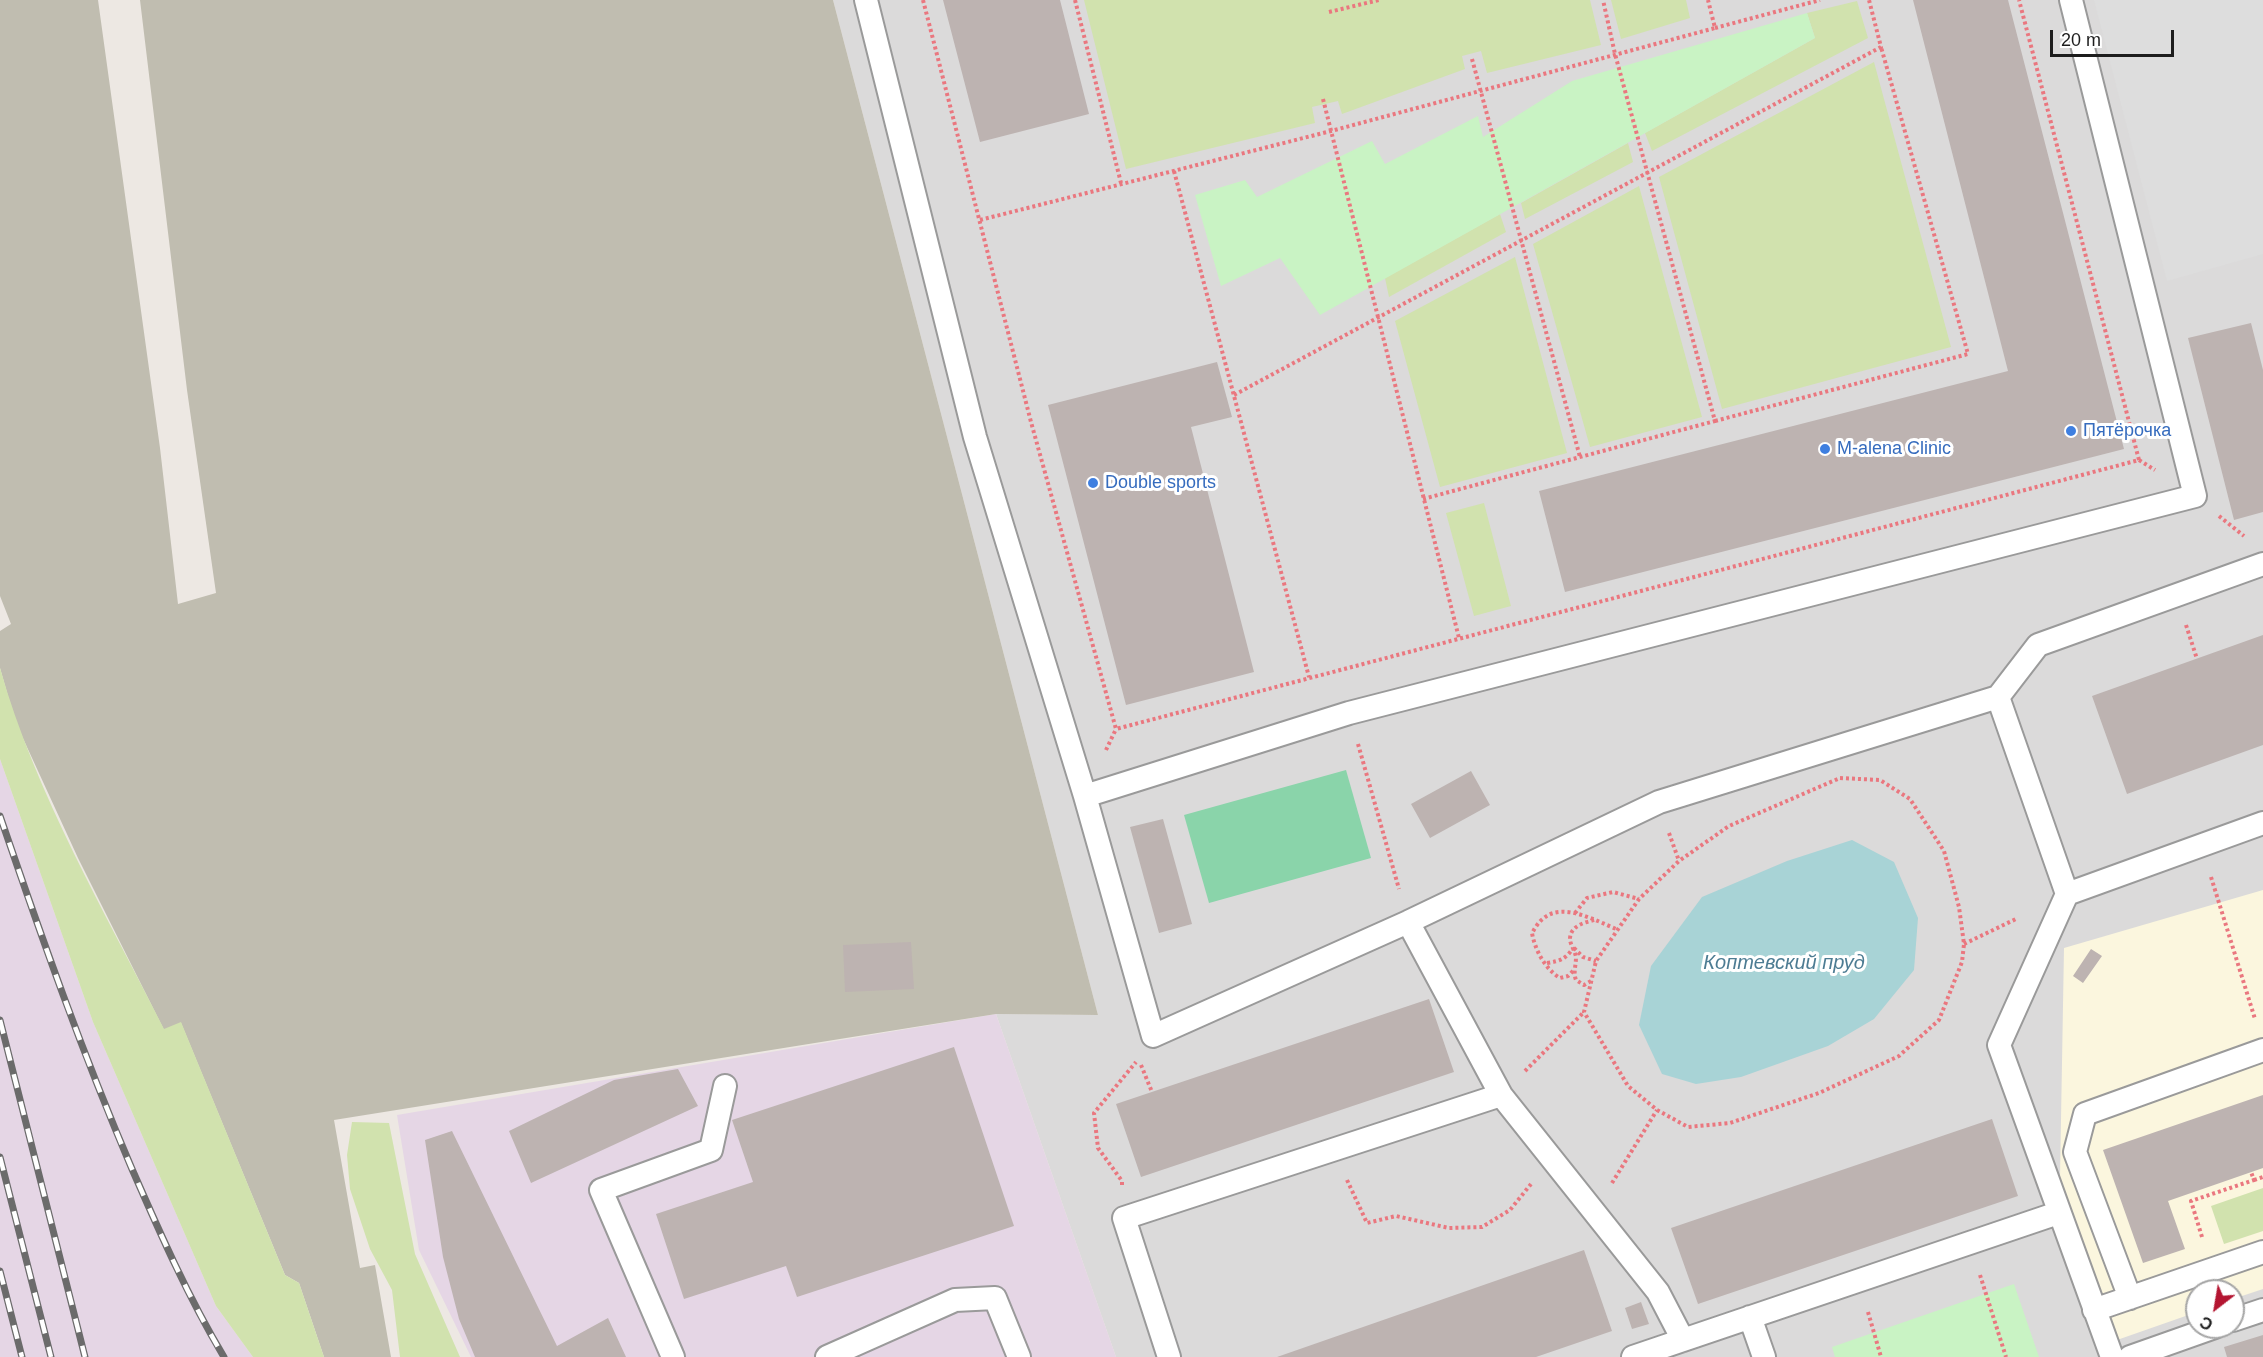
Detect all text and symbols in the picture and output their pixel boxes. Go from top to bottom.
scale bar [2053,18,2178,56]
text: 20 m [2061,30,2101,50]
place label: Пятёрочка [2083,420,2171,442]
marker: Пятёрочка [2064,424,2078,438]
place label: M-alena Clinic [1837,438,1951,460]
marker: M-alena Clinic [1818,442,1832,456]
place label: Double sports [1105,472,1216,494]
marker: Double sports [1086,476,1100,490]
water label: Коптевский пруд [1703,951,1865,975]
north arrow [2185,1279,2245,1339]
text: С [2197,1313,2216,1333]

